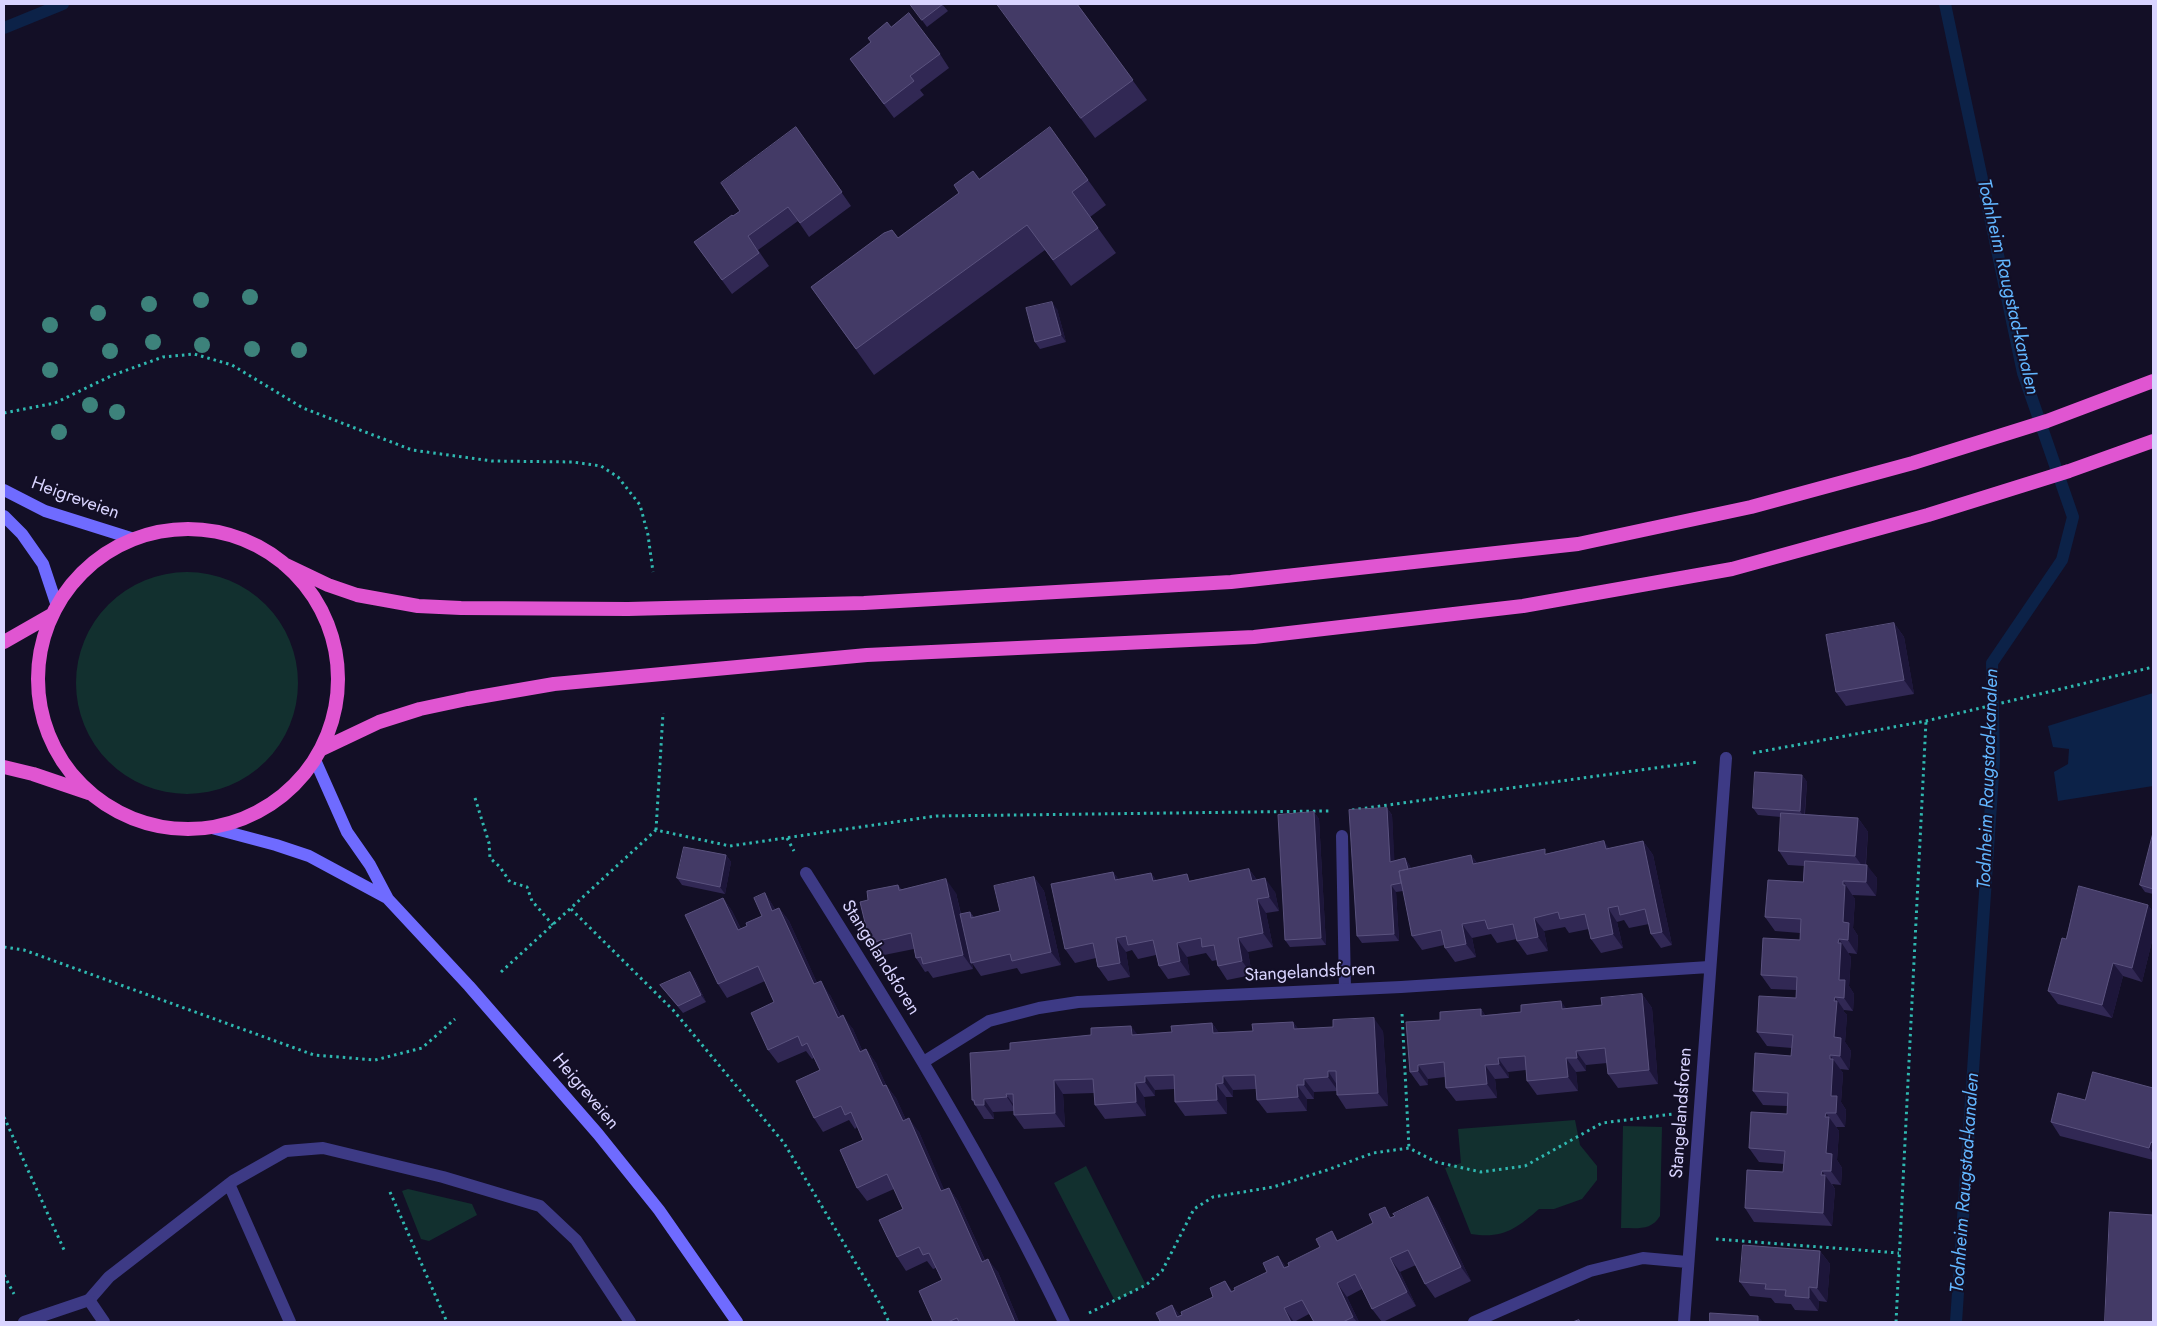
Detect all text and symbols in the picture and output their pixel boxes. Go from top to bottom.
water label: Todnheim Raugstad-kanalen [1971,177,2043,397]
street label: Heigreveien [28,473,122,525]
water label: Todnheim Raugstad-kanalen [1974,668,2004,890]
street label: Stangelandsforen [836,897,924,1019]
street label: Stangelandsforen [1244,959,1376,987]
street label: Stangelandsforen [1667,1047,1697,1179]
street label: Heigreveien [547,1050,623,1134]
water label: Todnheim Raugstad-kanalen [1947,1072,1985,1294]

